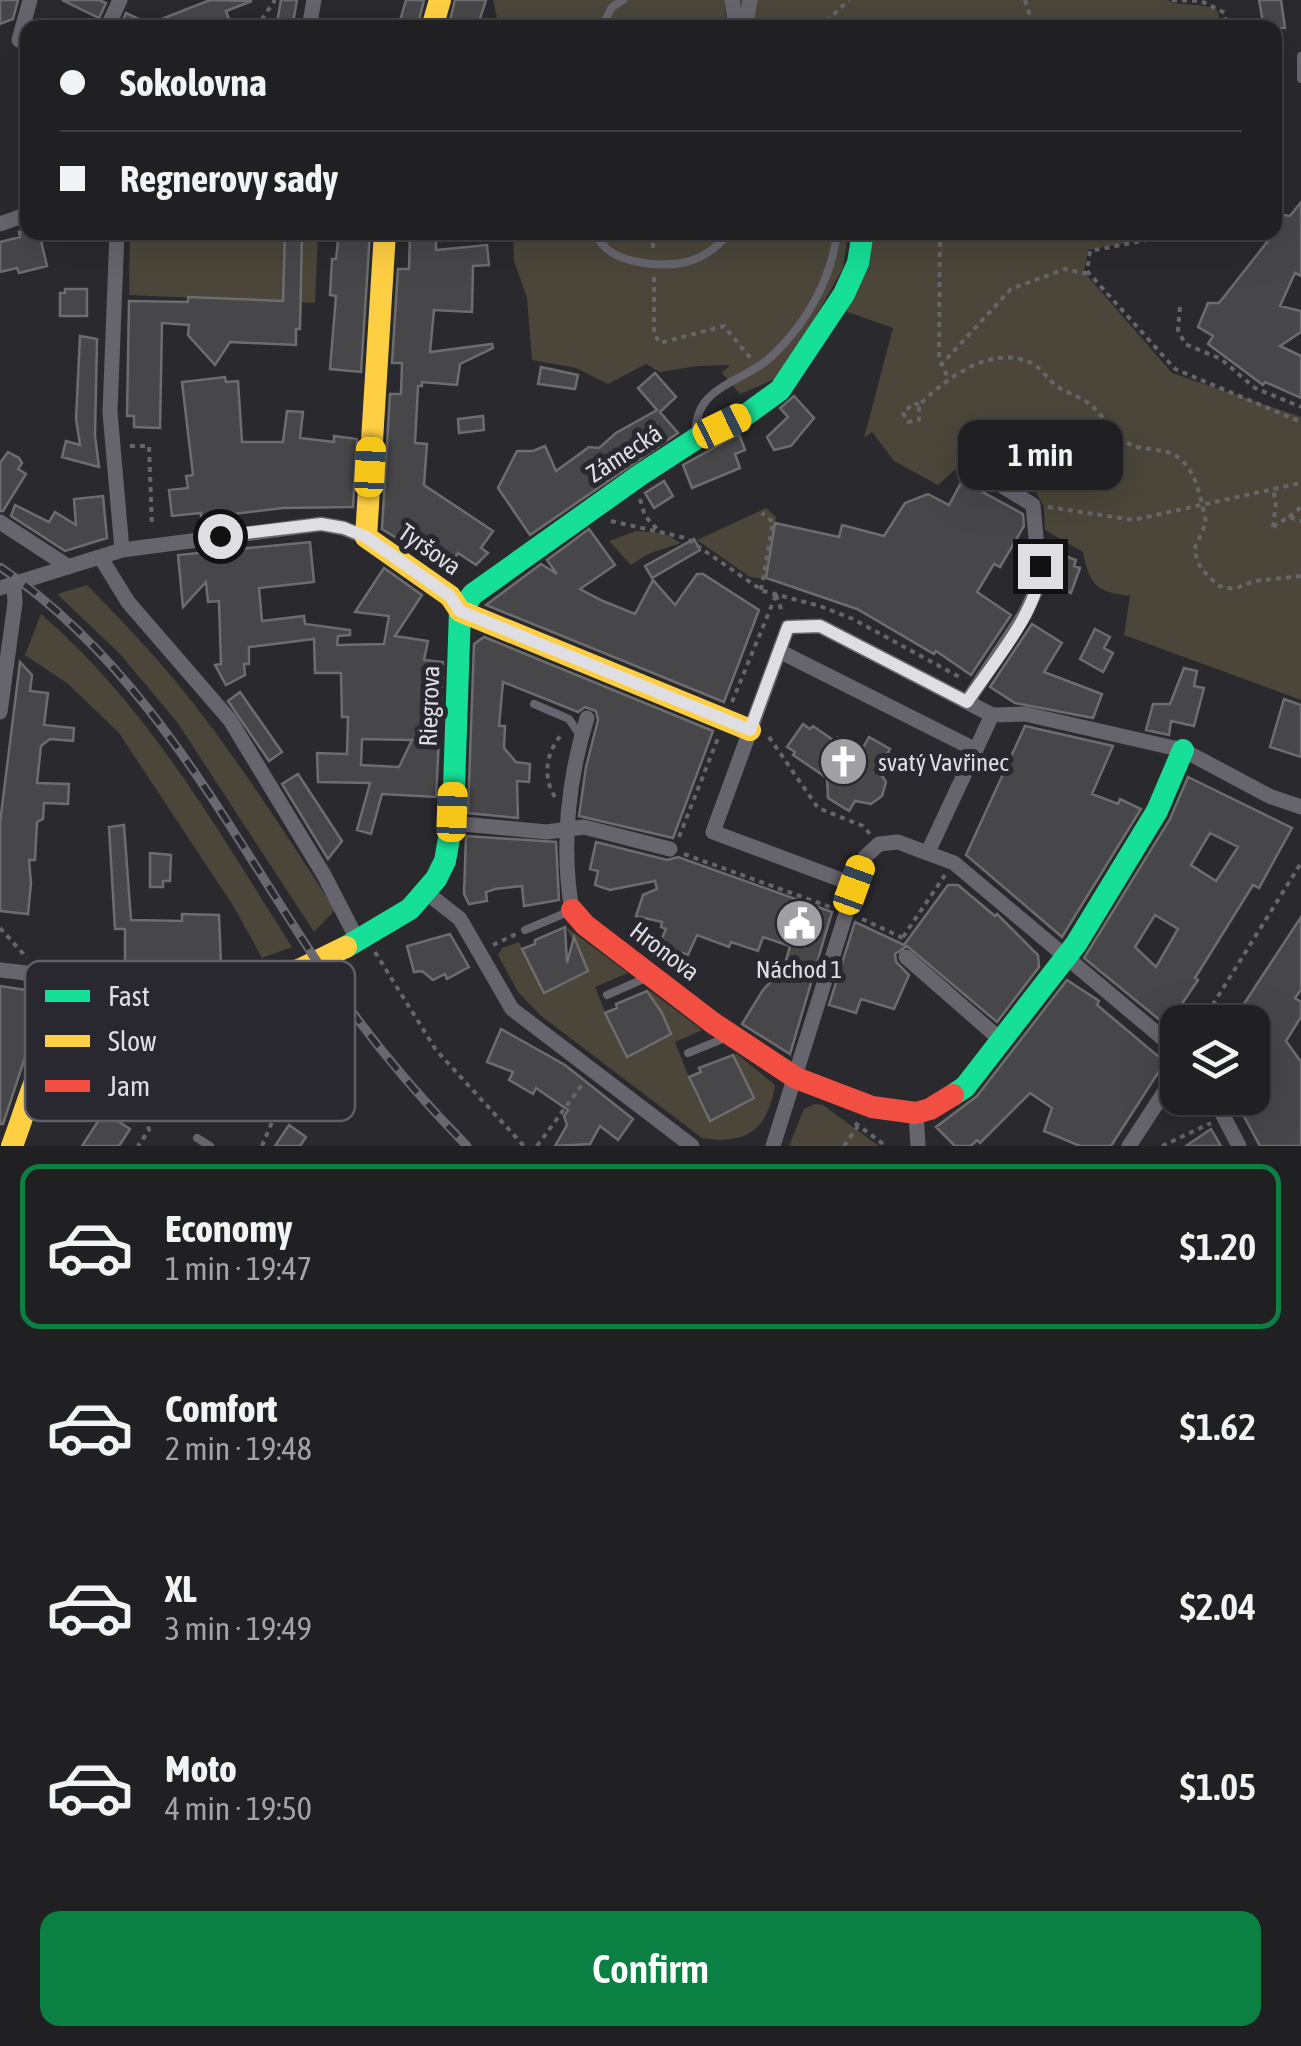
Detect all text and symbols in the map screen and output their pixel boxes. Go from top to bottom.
text: Sokolovna [120,61,267,104]
text: Regnerovy sady [120,157,338,200]
car [688,399,756,453]
street label: Zámecká [581,418,667,488]
callout: 1 min [958,421,1122,491]
car [353,436,387,498]
text: 1 min [1008,436,1073,473]
route start [198,514,243,559]
street label: Tyršova [393,518,467,580]
route end [1018,544,1063,589]
street label: Riegrova [414,665,444,747]
church icon: svatý Vavřinec [817,736,869,788]
place label: svatý Vavřinec [878,748,1009,776]
car [436,781,468,843]
car [830,852,878,918]
public building icon: Náchod 1 [773,897,825,949]
street label: Hronova [625,916,705,986]
place label: Náchod 1 [756,955,842,983]
legend [25,961,355,1121]
text: Fast [108,980,150,1012]
map controls [1160,1005,1270,1115]
button: layers [1160,1005,1270,1115]
text: Slow [108,1025,157,1057]
text: Jam [108,1070,150,1102]
icon: car [45,1202,135,1292]
text: Economy [165,1207,292,1250]
text: $1.20 [1180,1225,1256,1268]
text: 1 min · 19:47 [165,1250,312,1287]
icon: car [45,1382,135,1472]
text: Comfort [165,1387,277,1430]
text: $1.62 [1180,1405,1256,1448]
text: 2 min · 19:48 [165,1430,312,1467]
icon: car [45,1562,135,1652]
text: XL [165,1567,197,1610]
text: $2.04 [1180,1585,1256,1628]
text: 3 min · 19:49 [165,1610,312,1647]
icon: car [45,1742,135,1832]
text: Moto [165,1747,237,1790]
text: $1.05 [1180,1765,1256,1808]
text: 4 min · 19:50 [165,1790,312,1827]
button: Confirm [40,1911,1261,2026]

